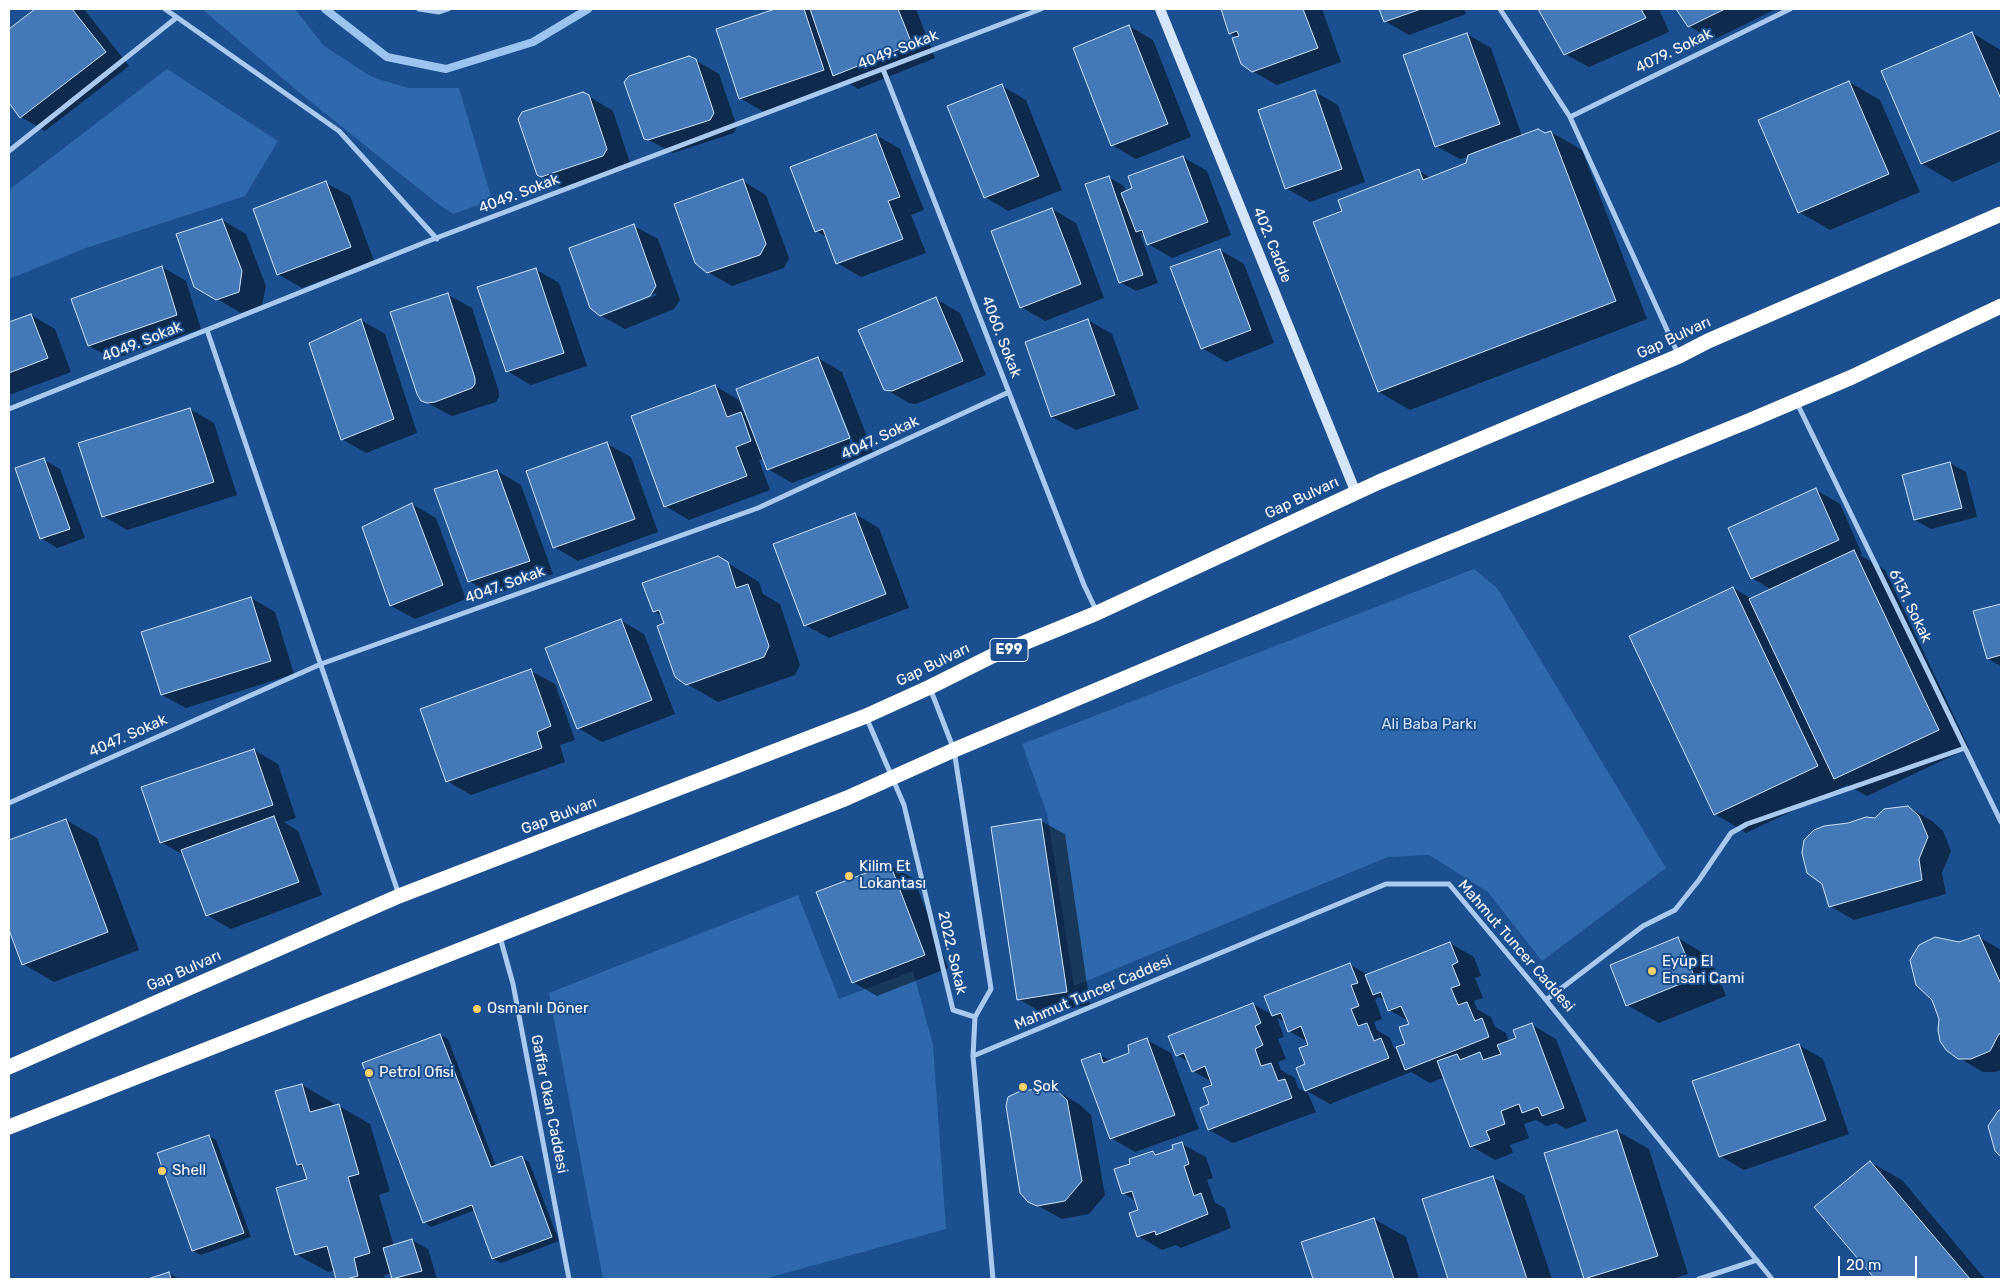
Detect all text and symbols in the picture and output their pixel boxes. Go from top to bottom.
street label: 4079. Sokak [1633,25,1715,77]
street label: 4049. Sokak [855,26,941,74]
street label: 4049. Sokak [476,170,562,218]
street label: 402. Cadde [1249,205,1295,285]
street label: 4060. Sokak [977,294,1025,380]
street label: Gap Bulvarı [1634,313,1714,363]
street label: 4049. Sokak [99,318,185,366]
street label: 4047. Sokak [838,412,922,464]
street label: Gap Bulvarı [1262,473,1342,523]
street label: 4047. Sokak [463,562,547,608]
street label: 6131. Sokak [1885,566,1935,646]
road number: E99 [990,638,1028,662]
street label: Gap Bulvarı [893,640,973,690]
street label: 4047. Sokak [86,711,170,761]
park label: Ali Baba Parkı [1381,716,1477,734]
street label: Gap Bulvarı [519,793,599,839]
place label: Kilim Et Lokantası [859,858,926,893]
marker: Kilim Et Lokantası [843,870,855,882]
street label: Mahmut Tuncer Caddesi [1454,876,1578,1016]
street label: 2022. Sokak [934,910,970,996]
street label: Gap Bulvarı [144,947,224,995]
street label: Mahmut Tuncer Caddesi [1012,952,1174,1034]
place label: Eyüp El Ensari Cami [1662,953,1744,988]
marker: Eyüp El Ensari Cami [1646,965,1658,977]
place label: Osmanlı Döner [487,1000,589,1018]
marker: Osmanlı Döner [471,1003,483,1015]
street label: Gaffar Okan Caddesi [527,1033,571,1175]
place label: Petrol Ofisi [379,1064,454,1082]
marker: Petrol Ofisi [363,1067,375,1079]
place label: Şok [1033,1078,1059,1096]
marker: Şok [1017,1081,1029,1093]
place label: Shell [172,1162,206,1180]
marker: Shell [156,1165,168,1177]
scale bar [1840,1246,1919,1278]
text: 20 m [1846,1256,1881,1274]

